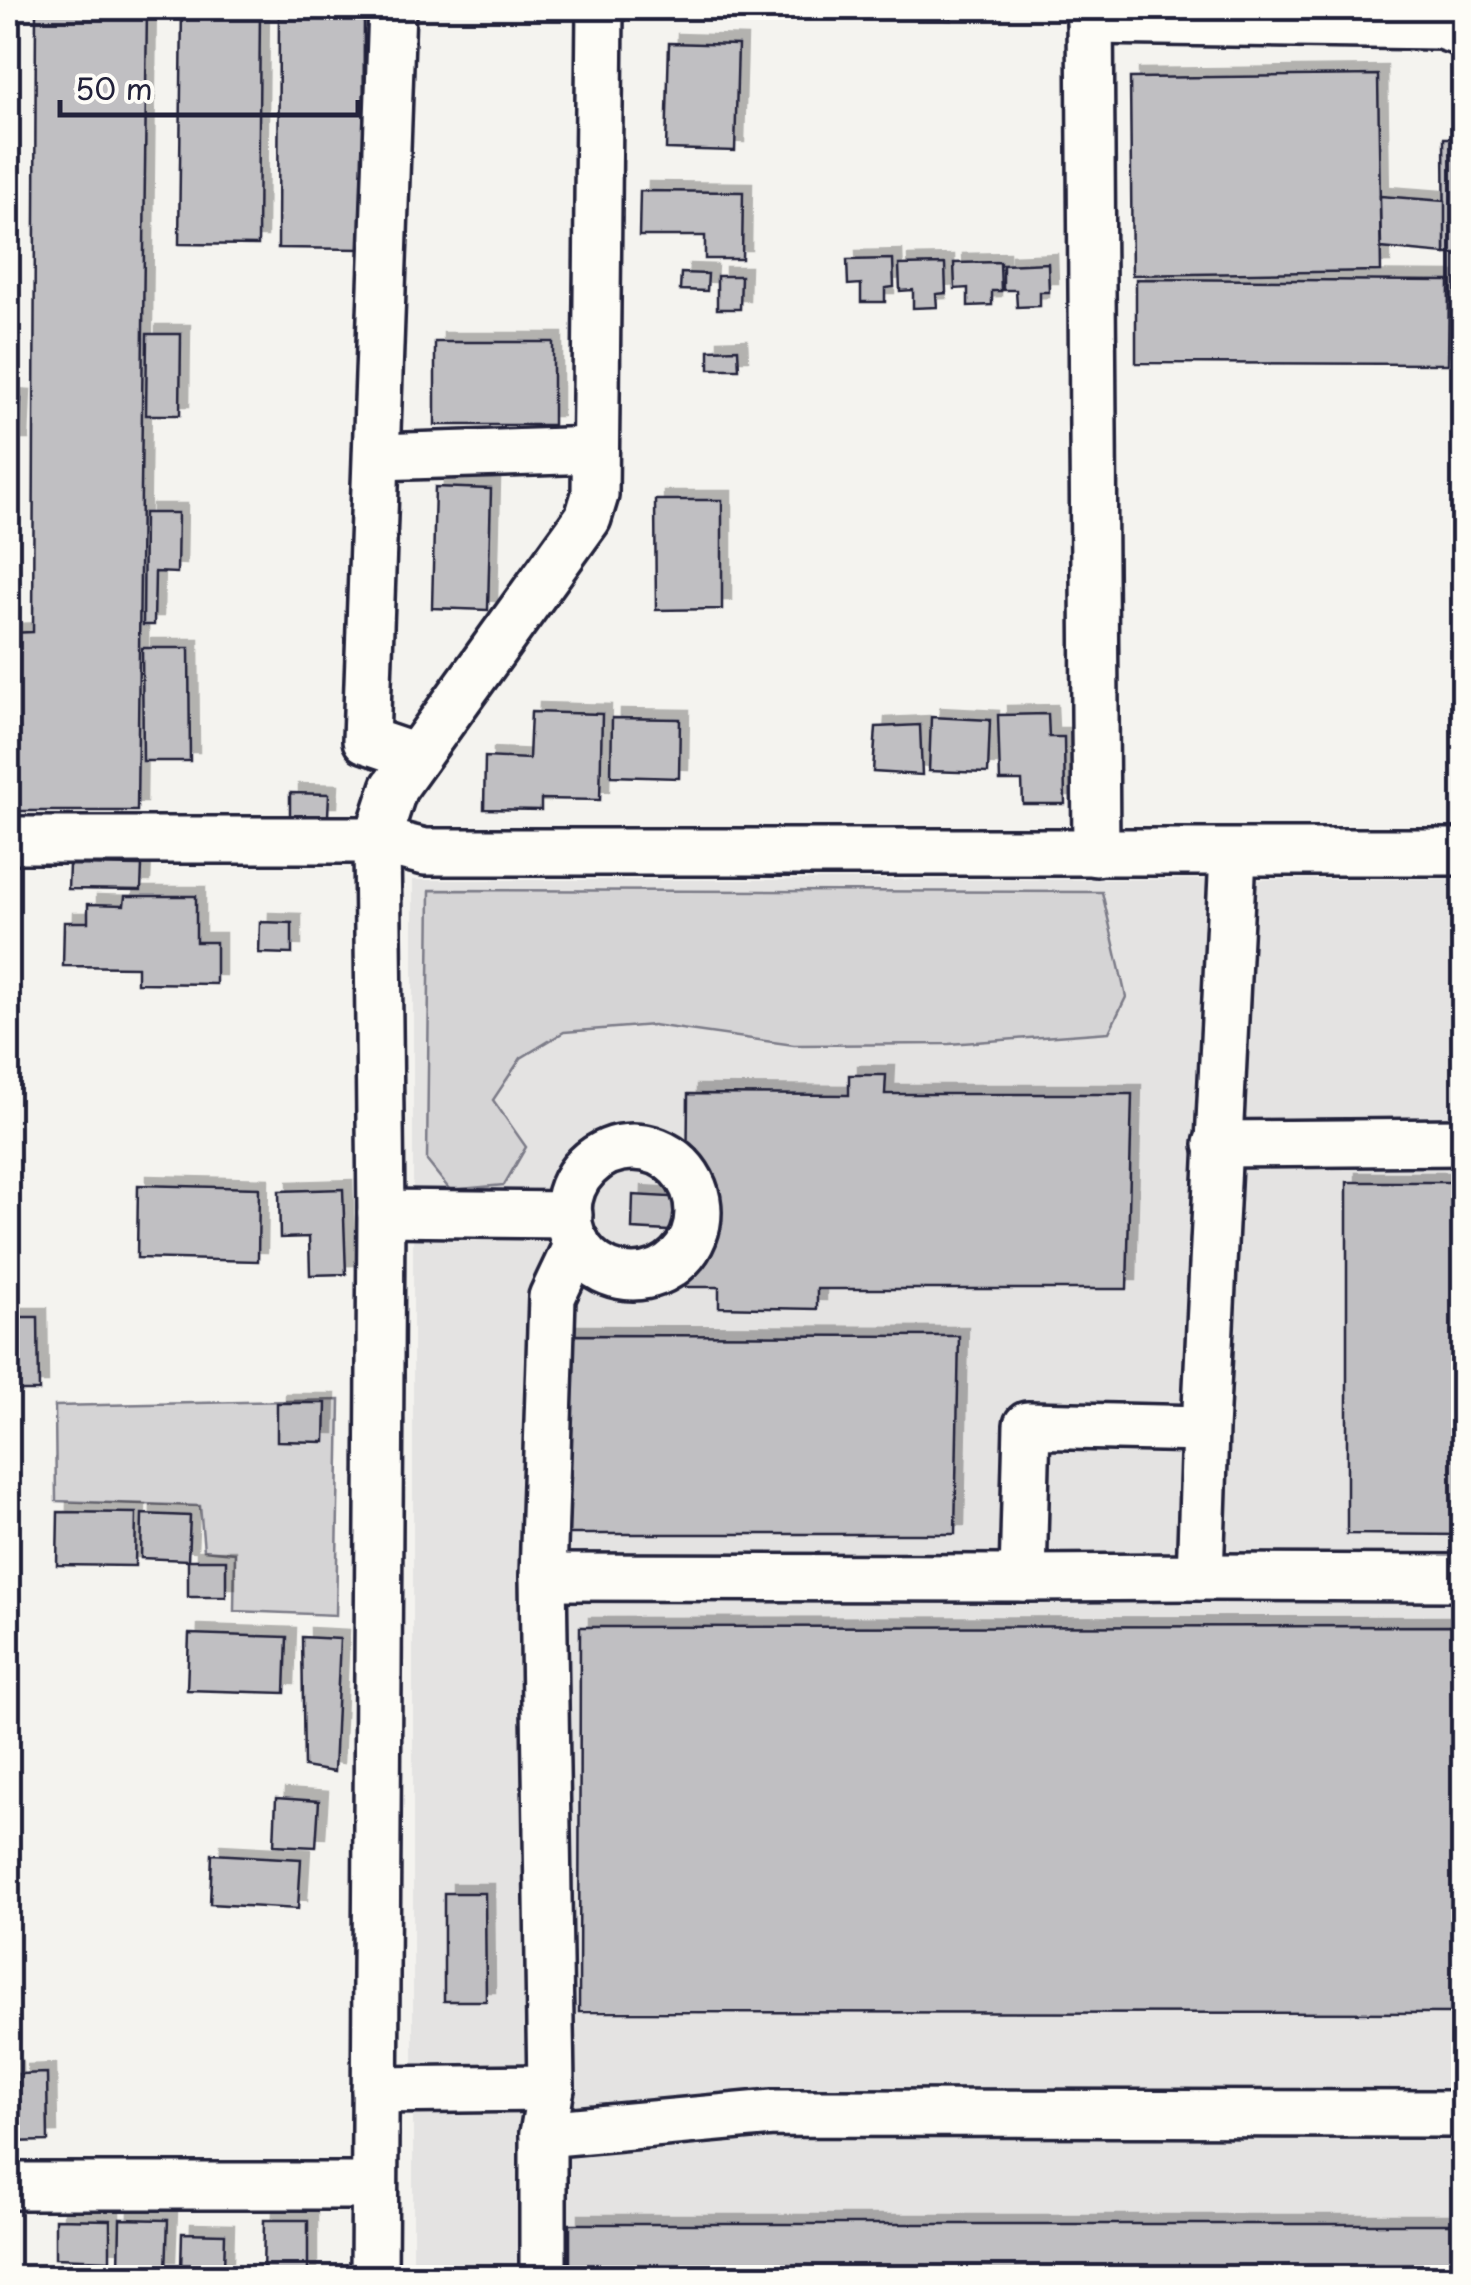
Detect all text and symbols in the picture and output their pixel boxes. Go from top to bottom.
scale bar [60,55,358,117]
text: 50 m [75,65,153,110]

